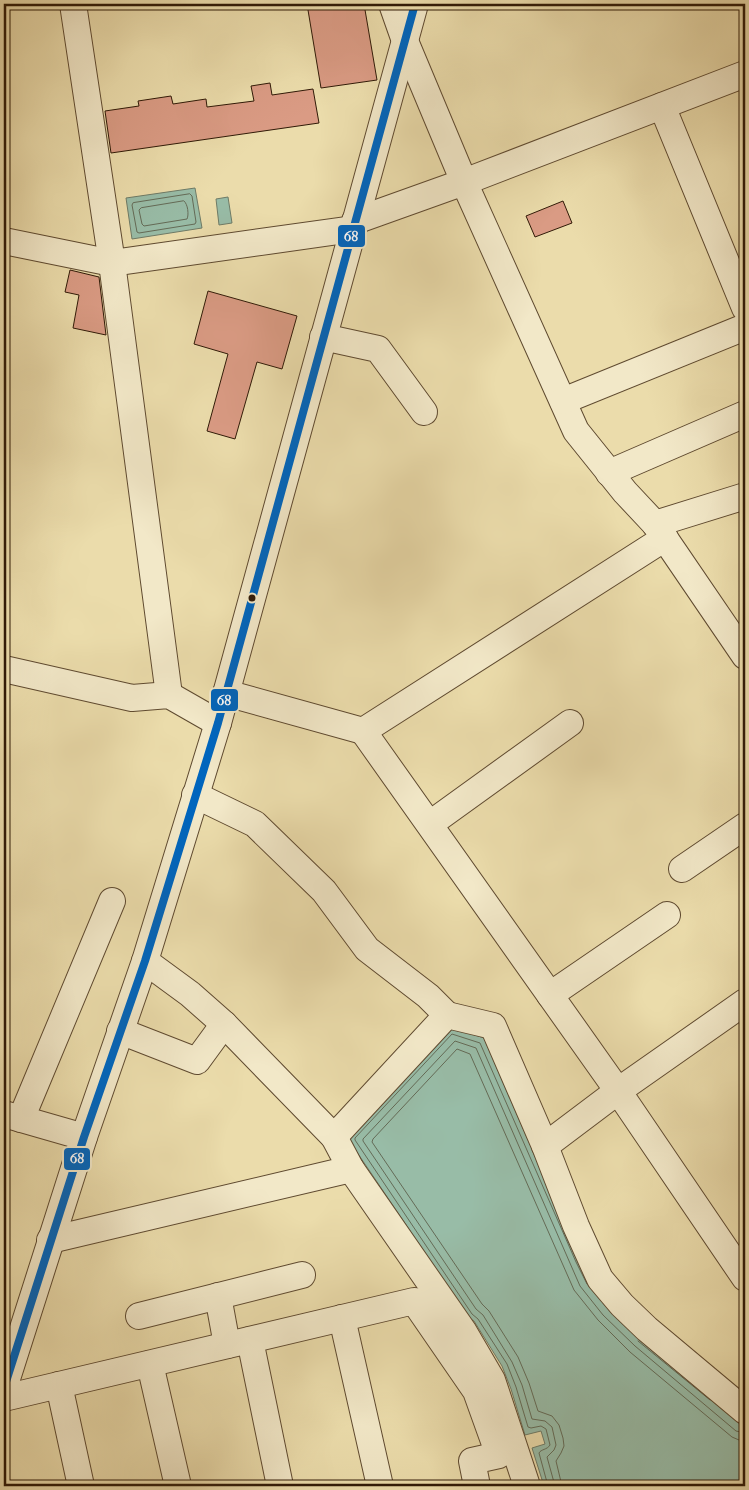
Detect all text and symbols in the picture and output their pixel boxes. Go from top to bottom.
line badge: 68 [337,224,366,248]
text: 68 [344,228,358,245]
unlabelled marker [247,593,257,603]
line badge: 68 [210,688,239,712]
text: 68 [217,692,231,709]
line badge: 68 [63,1147,91,1171]
text: 68 [70,1150,84,1167]

